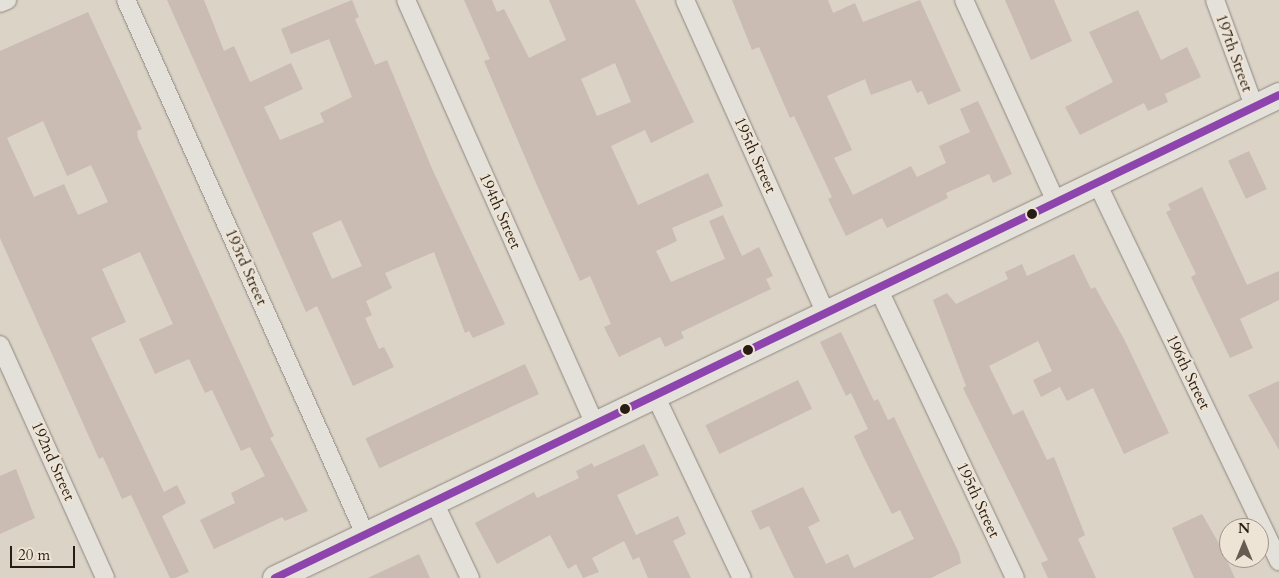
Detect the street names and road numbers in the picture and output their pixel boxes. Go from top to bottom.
street label: 197th Street [1211,12,1257,94]
street label: 195th Street [730,114,780,196]
street label: 194th Street [475,170,525,252]
street label: 193rd Street [221,226,271,308]
street label: 196th Street [1162,331,1214,413]
street label: 192nd Street [27,418,79,504]
street label: 195th Street [952,459,1004,541]

